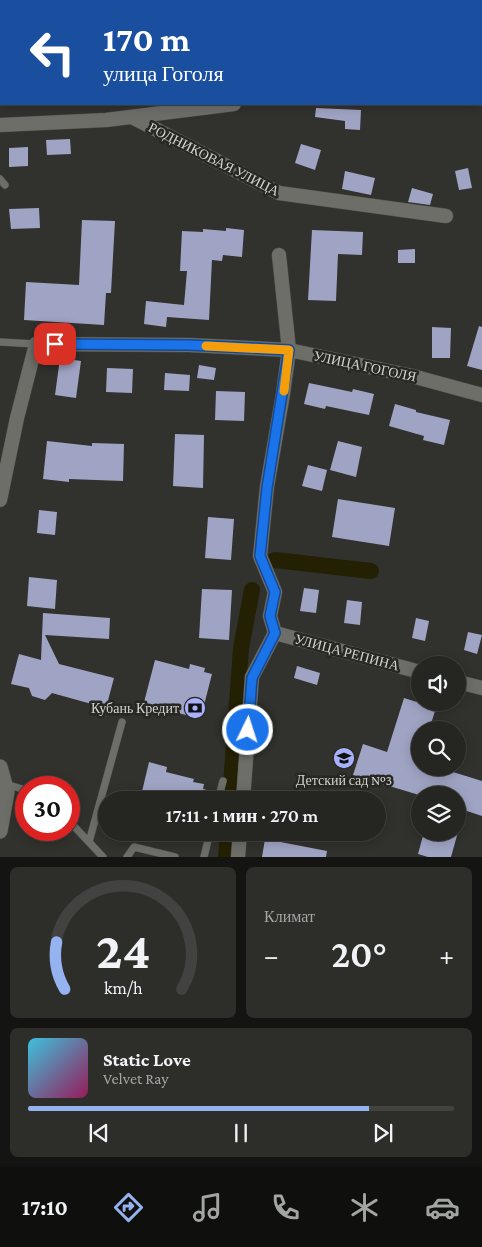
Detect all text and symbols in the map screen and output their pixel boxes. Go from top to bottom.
icon: left [20,20,85,85]
text: 170 m [103,20,190,59]
text: улица Гоголя [103,61,224,86]
street label: РОДНИКОВАЯ УЛИЦА [146,119,283,199]
pin [34,323,76,365]
icon: arrive [41,330,69,358]
street label: УЛИЦА ГОГОЛЯ [312,347,418,385]
street label: УЛИЦА РЕПИНА [293,630,402,674]
map controls [411,656,466,841]
button: sound [411,656,466,711]
bank icon: Кубань Кредит [183,696,207,720]
place label: Кубань Кредит [91,700,179,716]
position arrow [221,703,273,755]
button: search [411,721,466,776]
school or university icon: Детский сад №3 [332,746,356,770]
place label: Детский сад №3 [296,772,392,788]
speed limit sign: 30 [15,776,80,841]
button: layers [411,786,466,841]
text: 17:11 · 1 мин · 270 m [166,805,318,826]
text: Климат [264,908,315,925]
text: 24 [96,921,150,979]
text: 20° [331,933,387,975]
text: − [264,940,279,971]
text: + [439,940,454,971]
text: km/h [104,978,143,998]
text: Static Love [103,1049,191,1070]
text: Velvet Ray [103,1070,169,1087]
icon: previous [85,1119,113,1147]
icon: pause [227,1119,255,1147]
icon: next [369,1119,397,1147]
icon: directions [111,1190,146,1225]
icon: music [190,1190,225,1225]
icon: phone [268,1190,303,1225]
icon: climate [347,1190,382,1225]
icon: car [425,1190,460,1225]
text: 17:10 [22,1195,68,1220]

